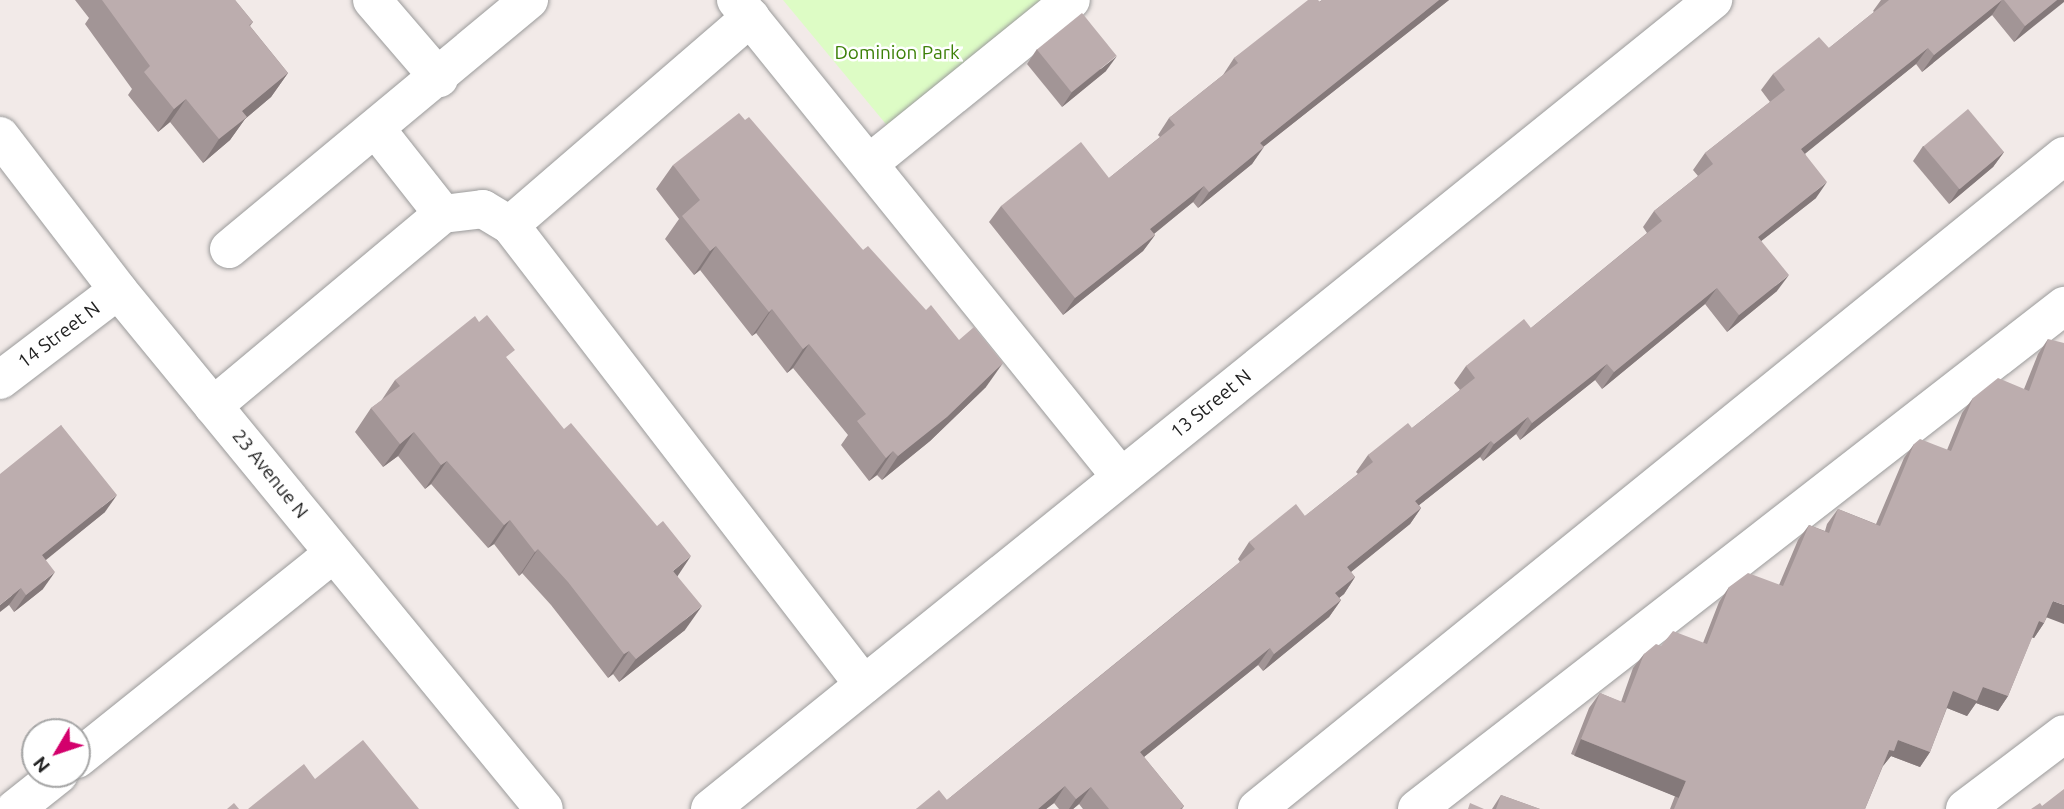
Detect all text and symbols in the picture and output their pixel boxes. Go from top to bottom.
park label: Dominion Park [834,42,960,64]
street label: 14 Street N [14,297,104,373]
street label: 13 Street N [1166,365,1256,443]
street label: 23 Avenue N [227,425,313,523]
north arrow [21,718,91,788]
text: N [28,753,54,777]

